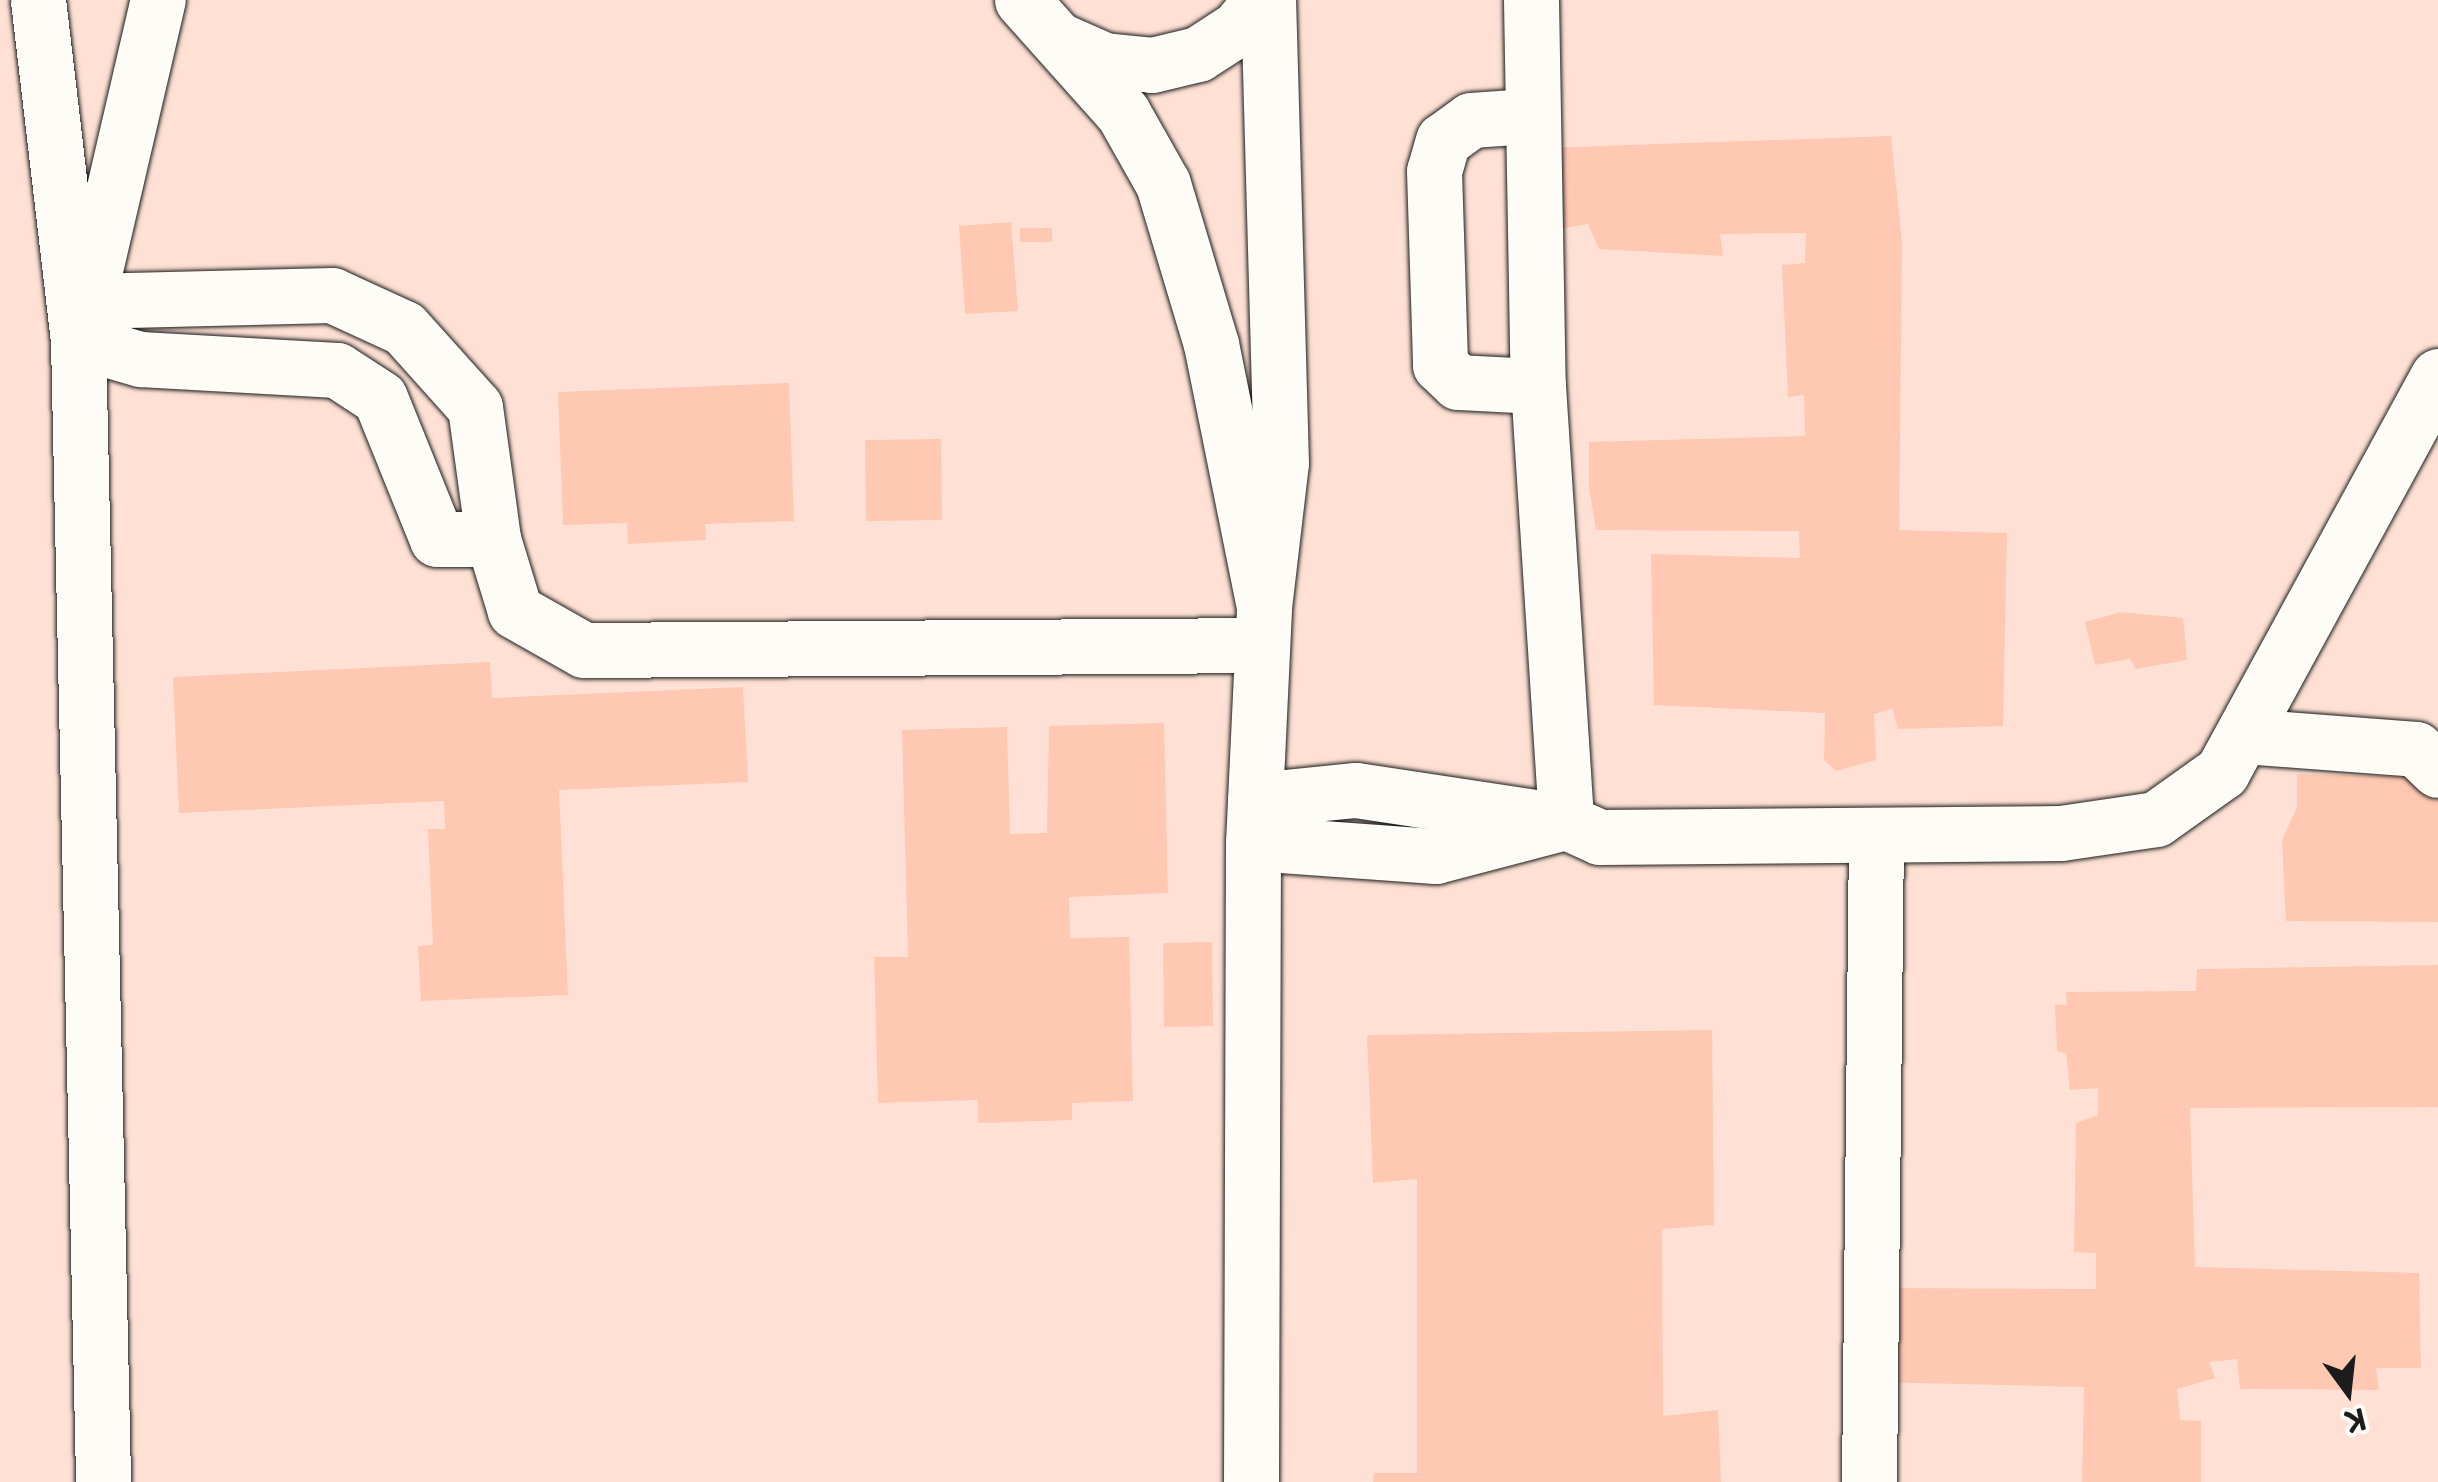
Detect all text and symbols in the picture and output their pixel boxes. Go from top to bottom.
north arrow [2298,1342,2398,1442]
text: K [2340,1398,2371,1445]

